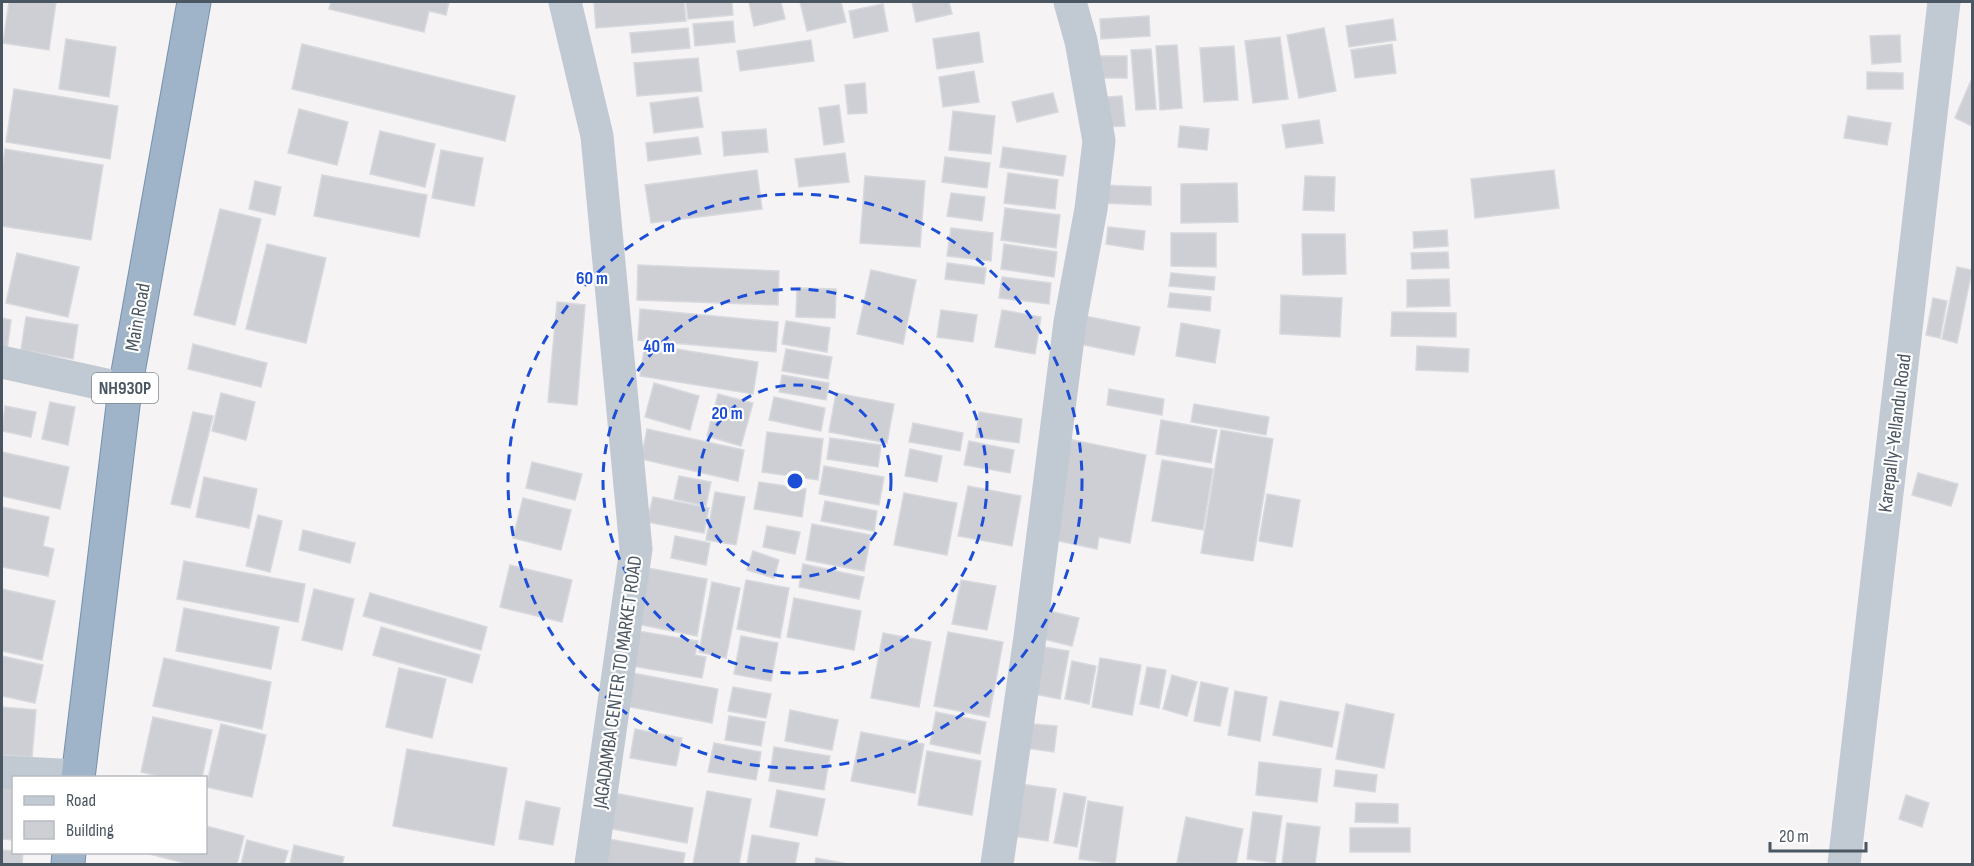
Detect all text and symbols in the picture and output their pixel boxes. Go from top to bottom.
text: 60 m [576,268,608,289]
street label: Main Road [120,281,156,353]
text: 40 m [643,336,675,357]
street label: Karepally-Yellandu Road [1873,353,1917,514]
road number: NH930P [92,373,158,403]
text: 20 m [711,403,743,424]
centre of rings [785,471,805,491]
street label: JAGADAMBA CENTER TO MARKET ROAD [588,554,648,811]
legend [12,776,207,854]
text: Road [66,790,96,811]
scale bar [1770,815,1866,853]
text: Building [66,820,114,841]
text: 20 m [1779,826,1809,847]

